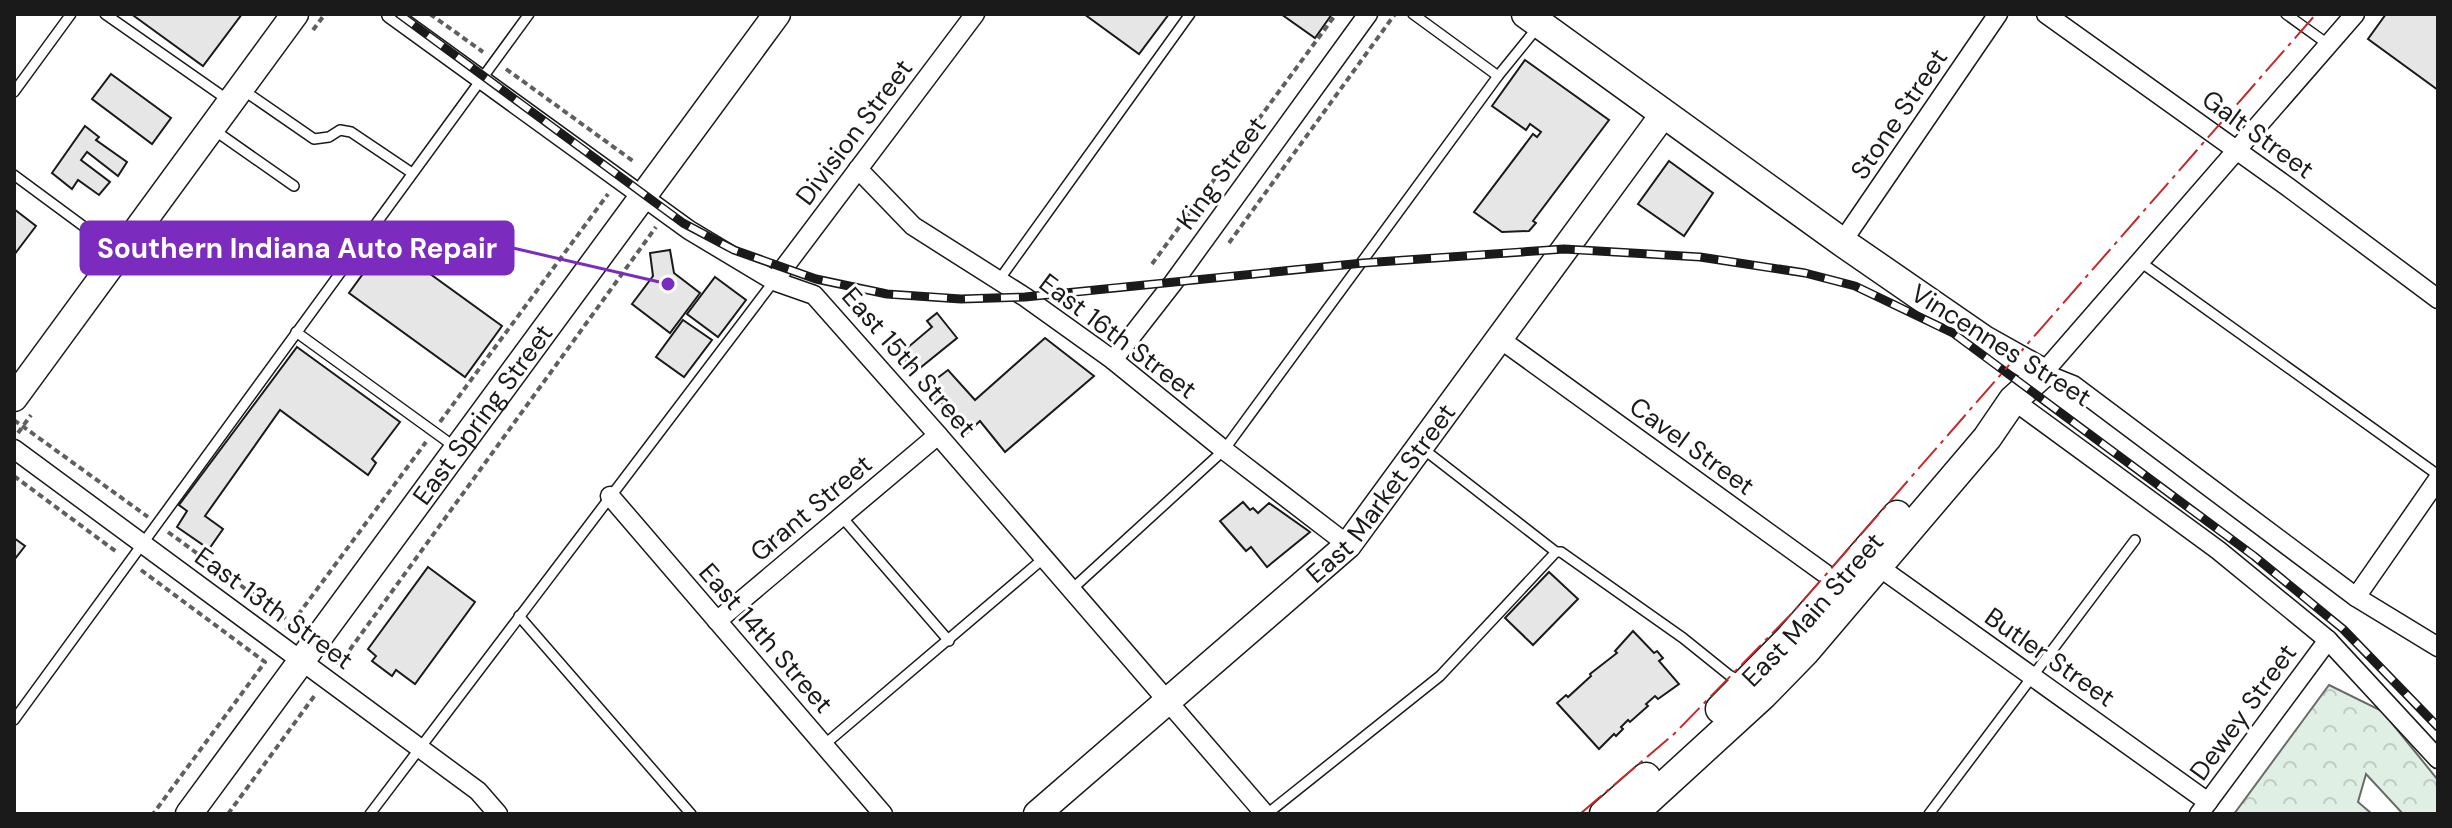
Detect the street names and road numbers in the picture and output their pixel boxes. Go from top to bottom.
street label: Stone Street [1843,42,1955,186]
street label: Division Street [788,52,920,212]
street label: Galt Street [2195,82,2321,186]
street label: King Street [1169,110,1273,236]
street label: East 16th Street [1032,266,1204,406]
street label: Vincennes Street [1904,276,2098,414]
street label: East 15th Street [834,280,984,444]
street label: East Spring Street [405,317,560,511]
street label: Cavel Street [1623,389,1761,503]
street label: East Market Street [1299,397,1463,591]
street label: Grant Street [743,447,879,569]
street label: East Main Street [1734,525,1891,694]
street label: East 13th Street [188,539,360,677]
street label: East 14th Street [691,556,841,720]
street label: Butler Street [1978,600,2122,714]
street label: Dewey Street [2182,637,2304,787]

